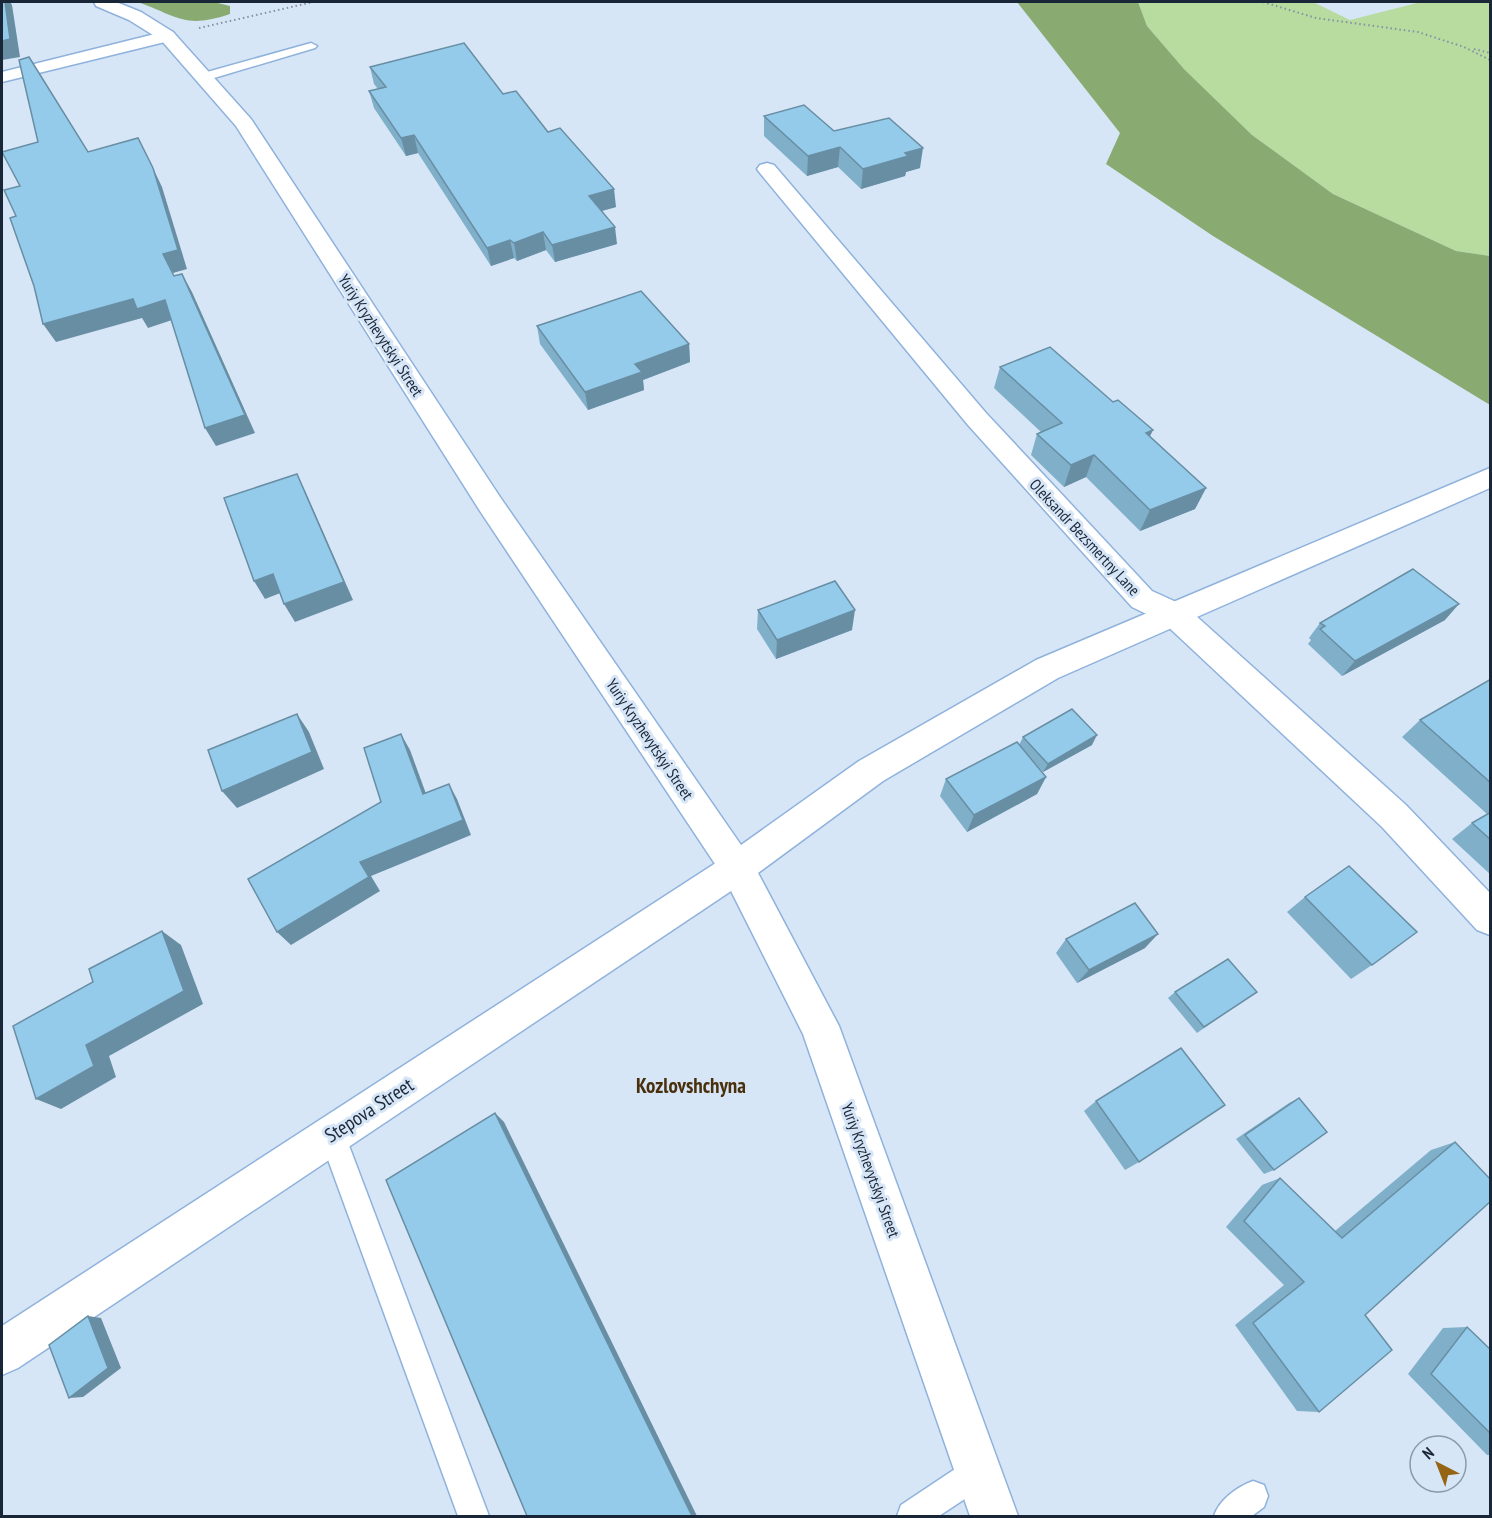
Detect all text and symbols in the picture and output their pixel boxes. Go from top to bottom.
street label: Yuriy Kryzhevytskyi Street [334,270,428,400]
street label: Oleksandr Bezsmertny Lane [1026,474,1144,600]
street label: Yuriy Kryzhevytskyi Street [602,675,698,804]
street label: Stepova Street [320,1071,419,1148]
district label: Kozlovshchyna [636,1072,746,1099]
street label: Yuriy Kryzhevytskyi Street [837,1100,905,1240]
north arrow [1408,1434,1468,1494]
text: N [1418,1443,1438,1463]

